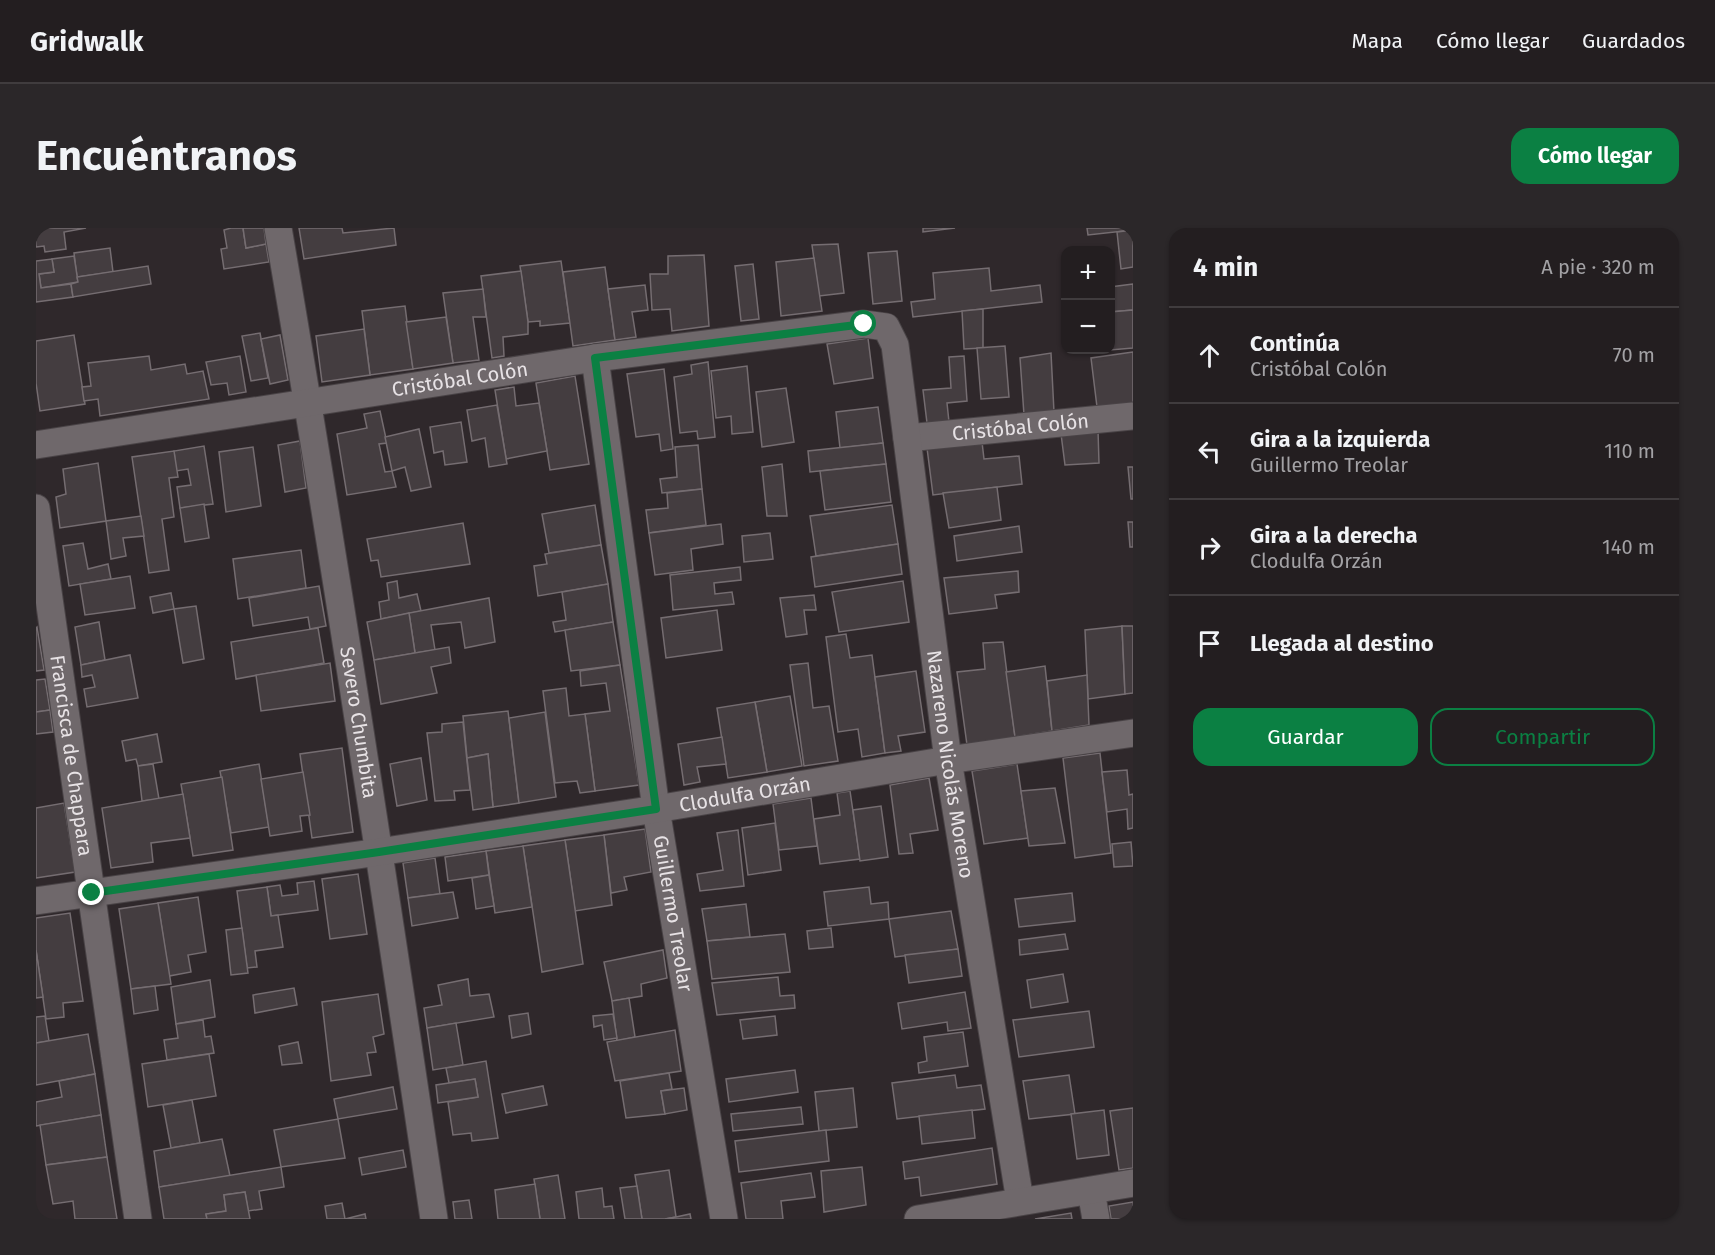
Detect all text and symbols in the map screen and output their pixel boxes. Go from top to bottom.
text: Gridwalk [30,25,143,58]
text: Mapa [1351,28,1403,54]
text: Cómo llegar [1436,28,1549,54]
text: Guardados [1582,28,1685,54]
button: Cómo llegar [1511,128,1679,184]
text: Encuéntranos [36,131,297,181]
map controls [1061,246,1115,354]
button: + [1061,246,1115,300]
text: 4 min [1193,252,1258,283]
text: A pie · 320 m [1541,255,1655,279]
button: − [1061,300,1115,354]
route start [850,310,876,336]
text: Continúa [1250,330,1340,357]
icon: ahead [1193,339,1226,372]
text: 70 m [1613,343,1655,367]
street label: Cristóbal Colón [390,357,530,401]
text: Cristóbal Colón [1250,357,1387,381]
street label: Cristóbal Colón [951,408,1090,446]
text: Gira a la izquierda [1250,426,1430,453]
icon: left [1193,435,1226,468]
text: 110 m [1604,439,1655,463]
text: Guillermo Treolar [1250,453,1408,477]
text: Gira a la derecha [1250,522,1418,549]
icon: right [1193,531,1226,564]
text: 140 m [1602,535,1655,559]
text: Clodulfa Orzán [1250,549,1383,573]
icon: arrive [1193,627,1226,660]
text: Llegada al destino [1250,630,1434,657]
street label: Severo Chumbita [335,645,383,800]
street label: Nazareno Nicolás Moreno [922,648,979,880]
street label: Francisca de Chappara [45,653,98,858]
button: Guardar [1193,708,1418,766]
button: Compartir [1430,708,1655,766]
street label: Clodulfa Orzán [677,771,812,817]
street label: Guillermo Treolar [649,833,698,994]
route end [78,879,104,905]

